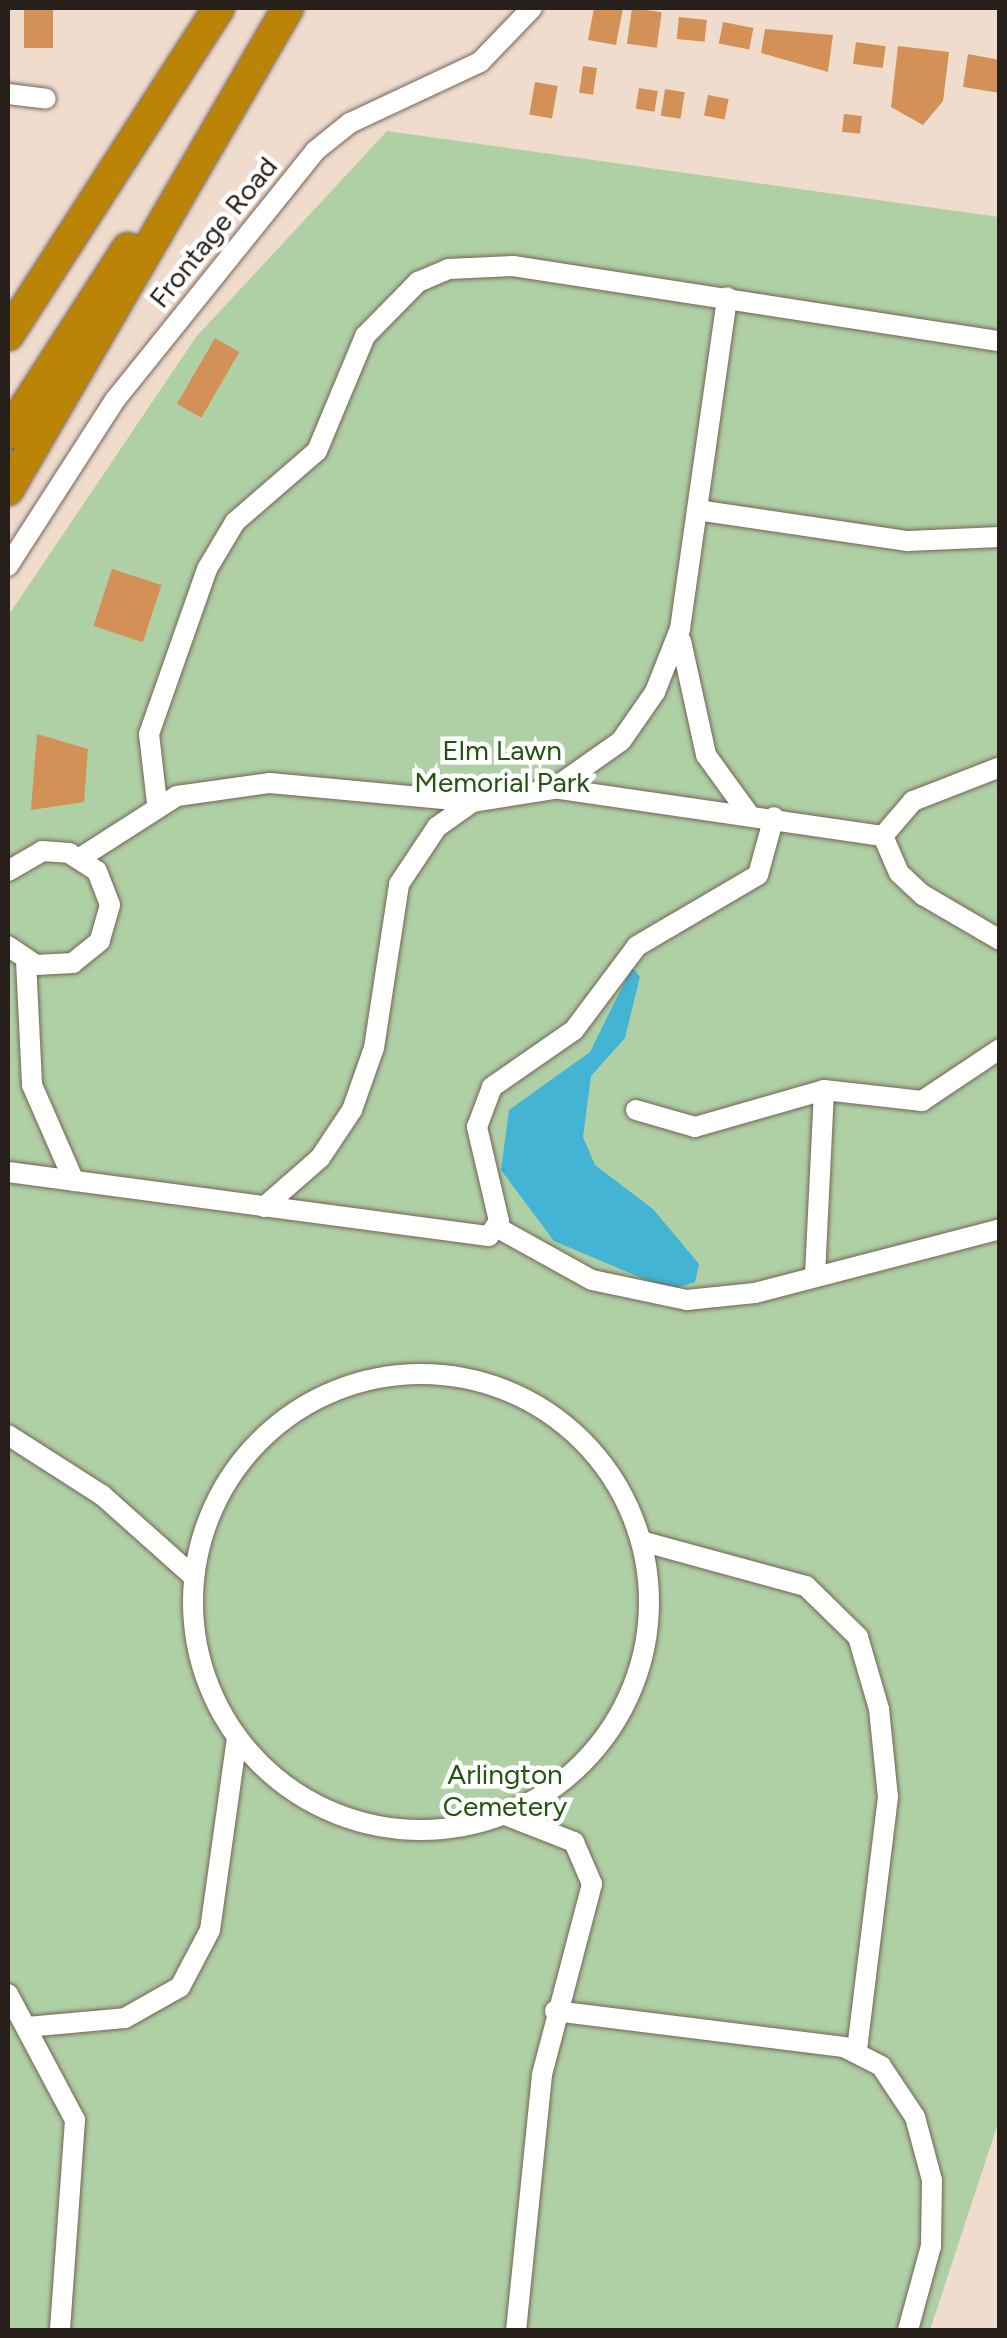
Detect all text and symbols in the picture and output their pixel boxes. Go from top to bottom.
street label: Frontage Road [142,150,284,314]
park label: Elm Lawn Memorial Park [414,733,590,799]
park label: Arlington Cemetery [443,1757,567,1823]

